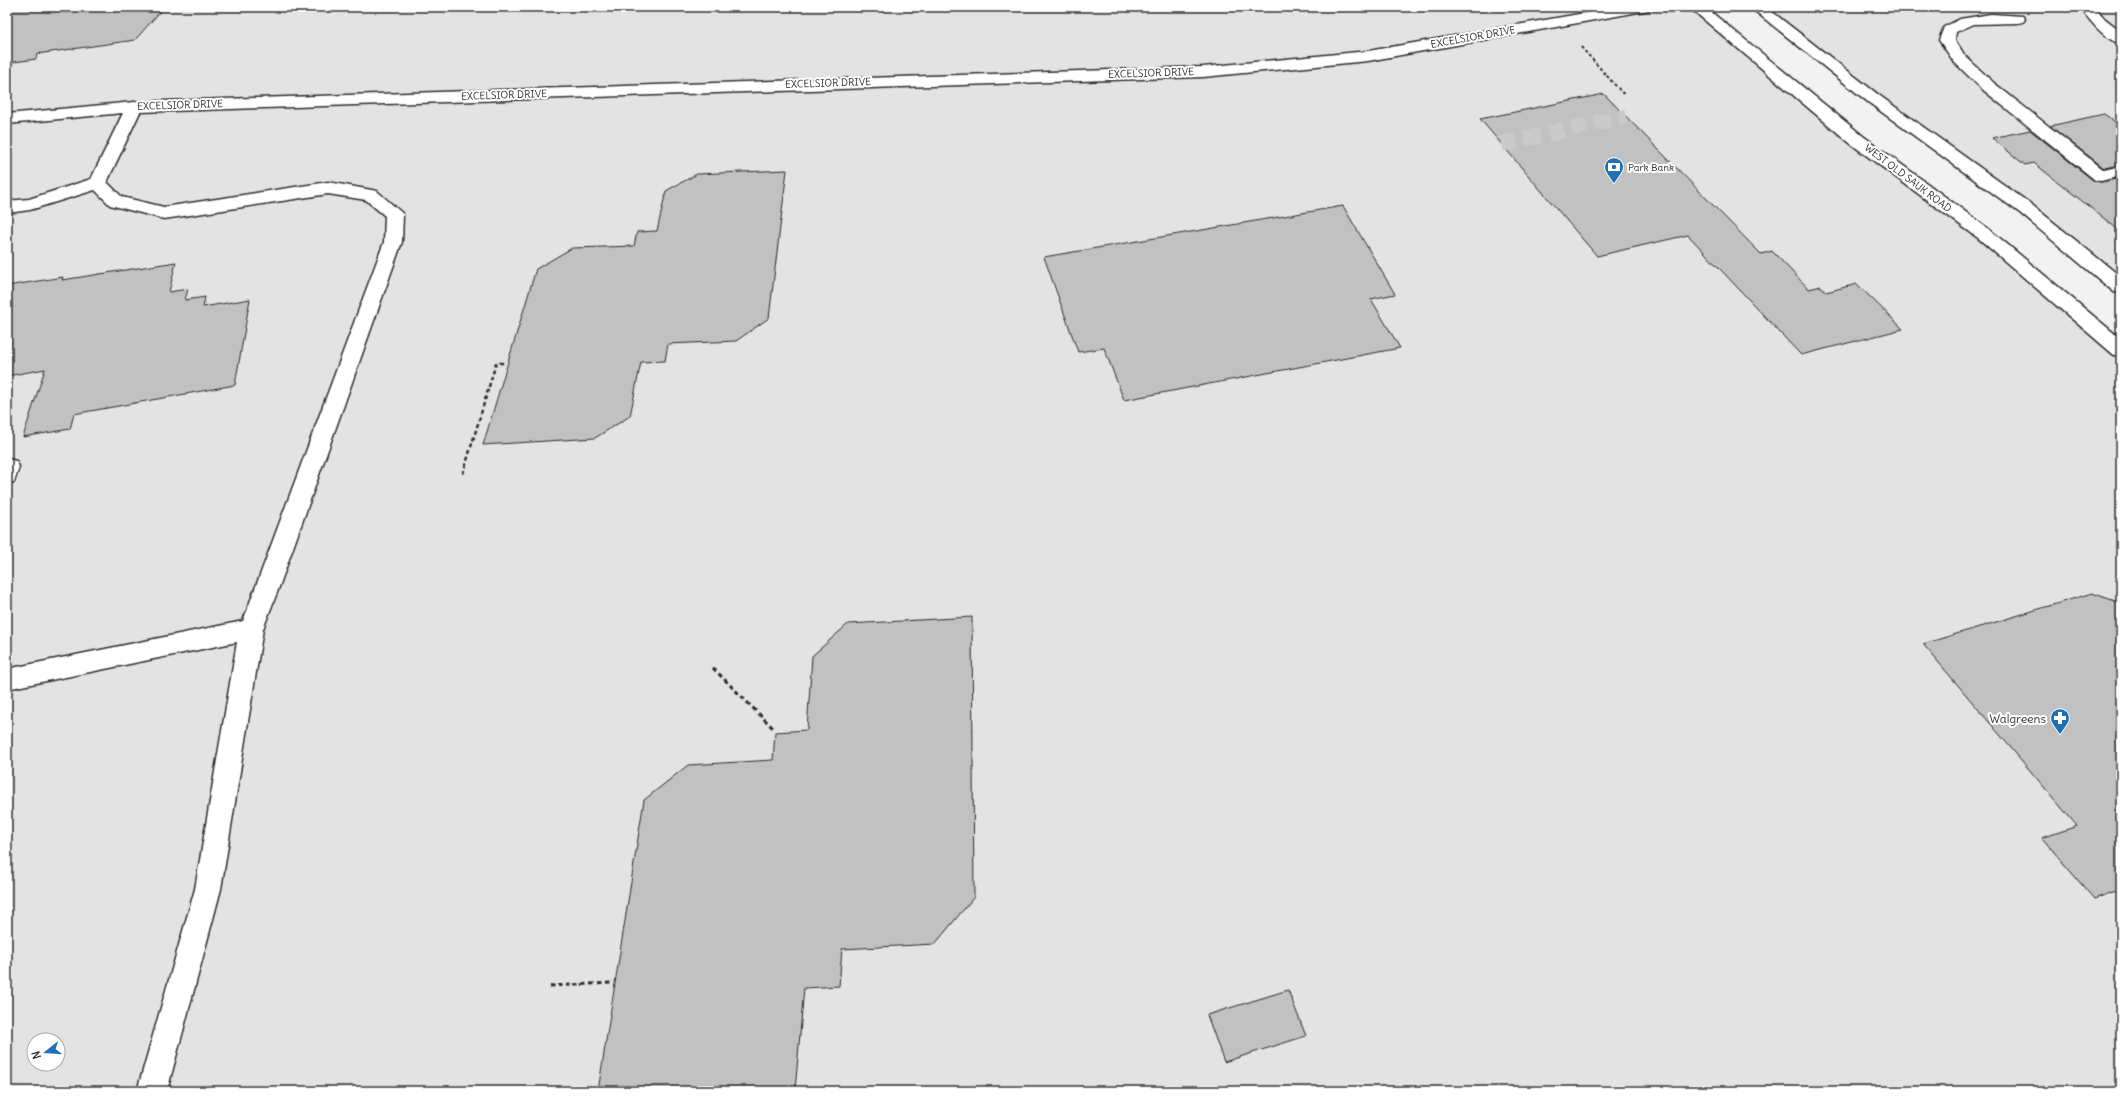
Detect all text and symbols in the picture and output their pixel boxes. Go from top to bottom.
street label: EXCELSIOR DRIVE [1430,23,1517,51]
street label: EXCELSIOR DRIVE [1108,65,1194,81]
street label: EXCELSIOR DRIVE [785,75,871,91]
street label: EXCELSIOR DRIVE [461,87,547,103]
street label: EXCELSIOR DRIVE [137,97,223,113]
street label: WEST OLD SAUK ROAD [1862,141,1954,215]
bank icon: Park Bank [1603,156,1625,184]
place label: Park Bank [1628,161,1674,174]
pharmacy icon: Walgreens [2049,707,2071,735]
place label: Walgreens [1989,711,2046,726]
north arrow [26,1032,66,1072]
text: N [29,1049,44,1061]

